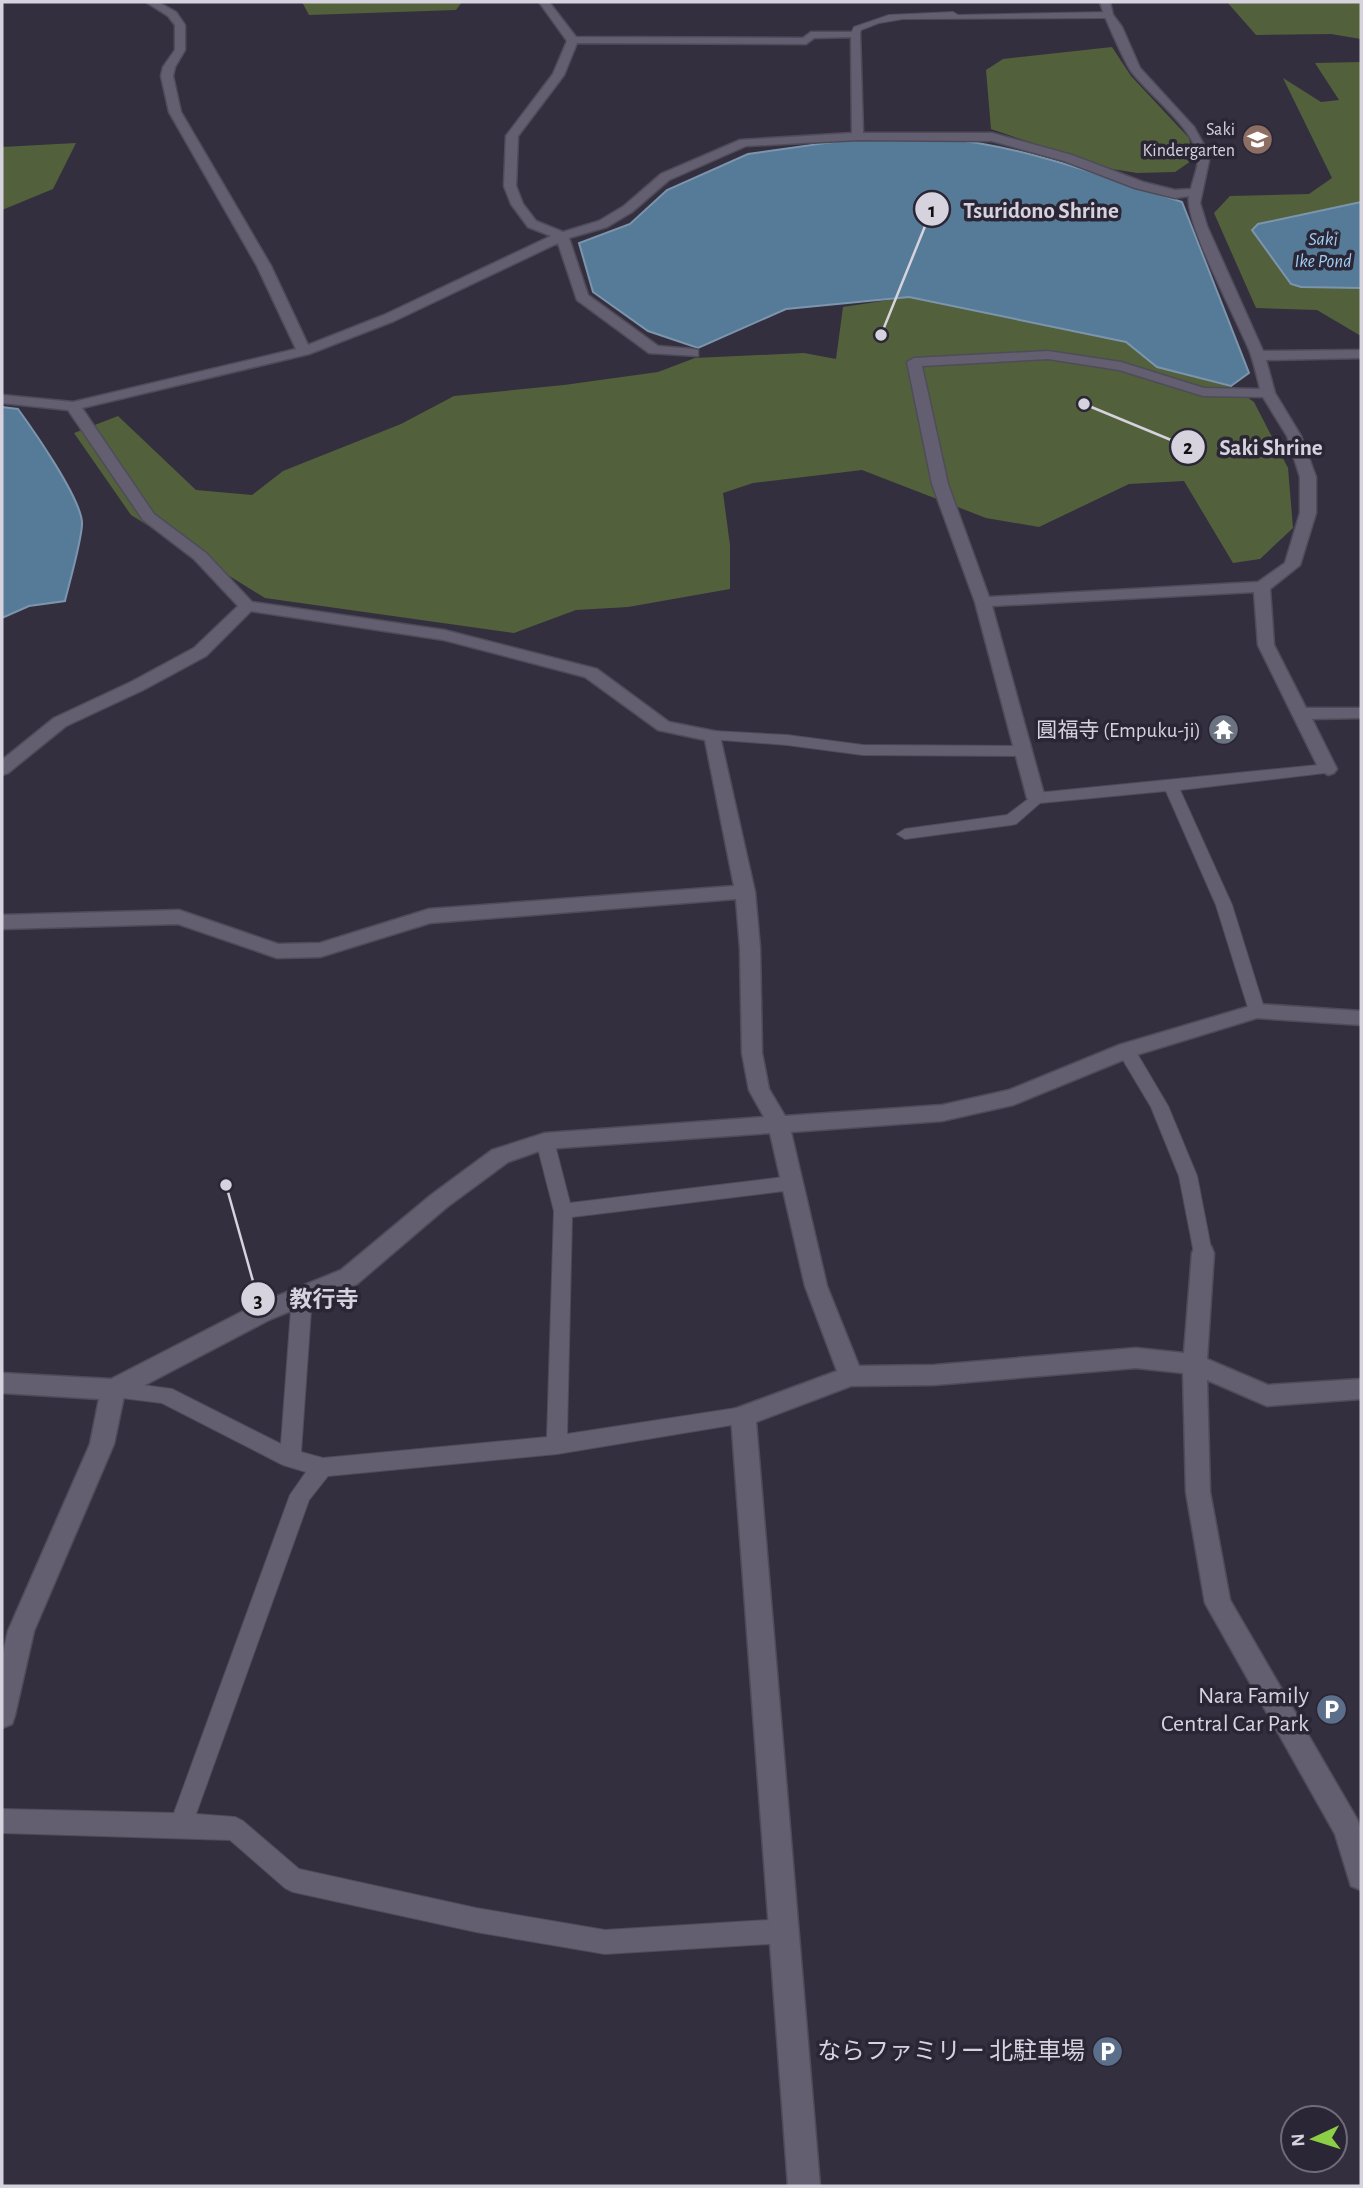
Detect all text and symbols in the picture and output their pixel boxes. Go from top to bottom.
place label: Saki Kindergarten [1143,121,1235,160]
school or university icon: Saki Kindergarten [1241,122,1275,156]
callout: Tsuridono Shrine [914,187,1133,231]
text: 1 [928,200,936,221]
text: Tsuridono Shrine [963,200,1119,223]
water label: Saki Ike Pond [1294,230,1352,271]
callout: Saki Shrine [1171,425,1337,469]
text: 2 [1183,437,1193,458]
text: Saki Shrine [1219,437,1323,460]
temple icon: 圓福寺 (Empuku-ji) [1207,713,1241,747]
place label: 圓福寺 (Empuku-ji) [1037,719,1201,741]
callout: 教行寺 [241,1277,373,1321]
text: 教行寺 [290,1287,359,1312]
text: 3 [253,1290,263,1311]
place label: Nara Family Central Car Park [1161,1684,1309,1736]
parking icon: Nara Family Central Car Park [1315,1692,1349,1726]
parking icon: ならファミリー 北駐車場 [1091,2034,1125,2068]
place label: ならファミリー 北駐車場 [817,2038,1085,2064]
north arrow [1279,2104,1349,2174]
text: N [1289,2133,1308,2147]

